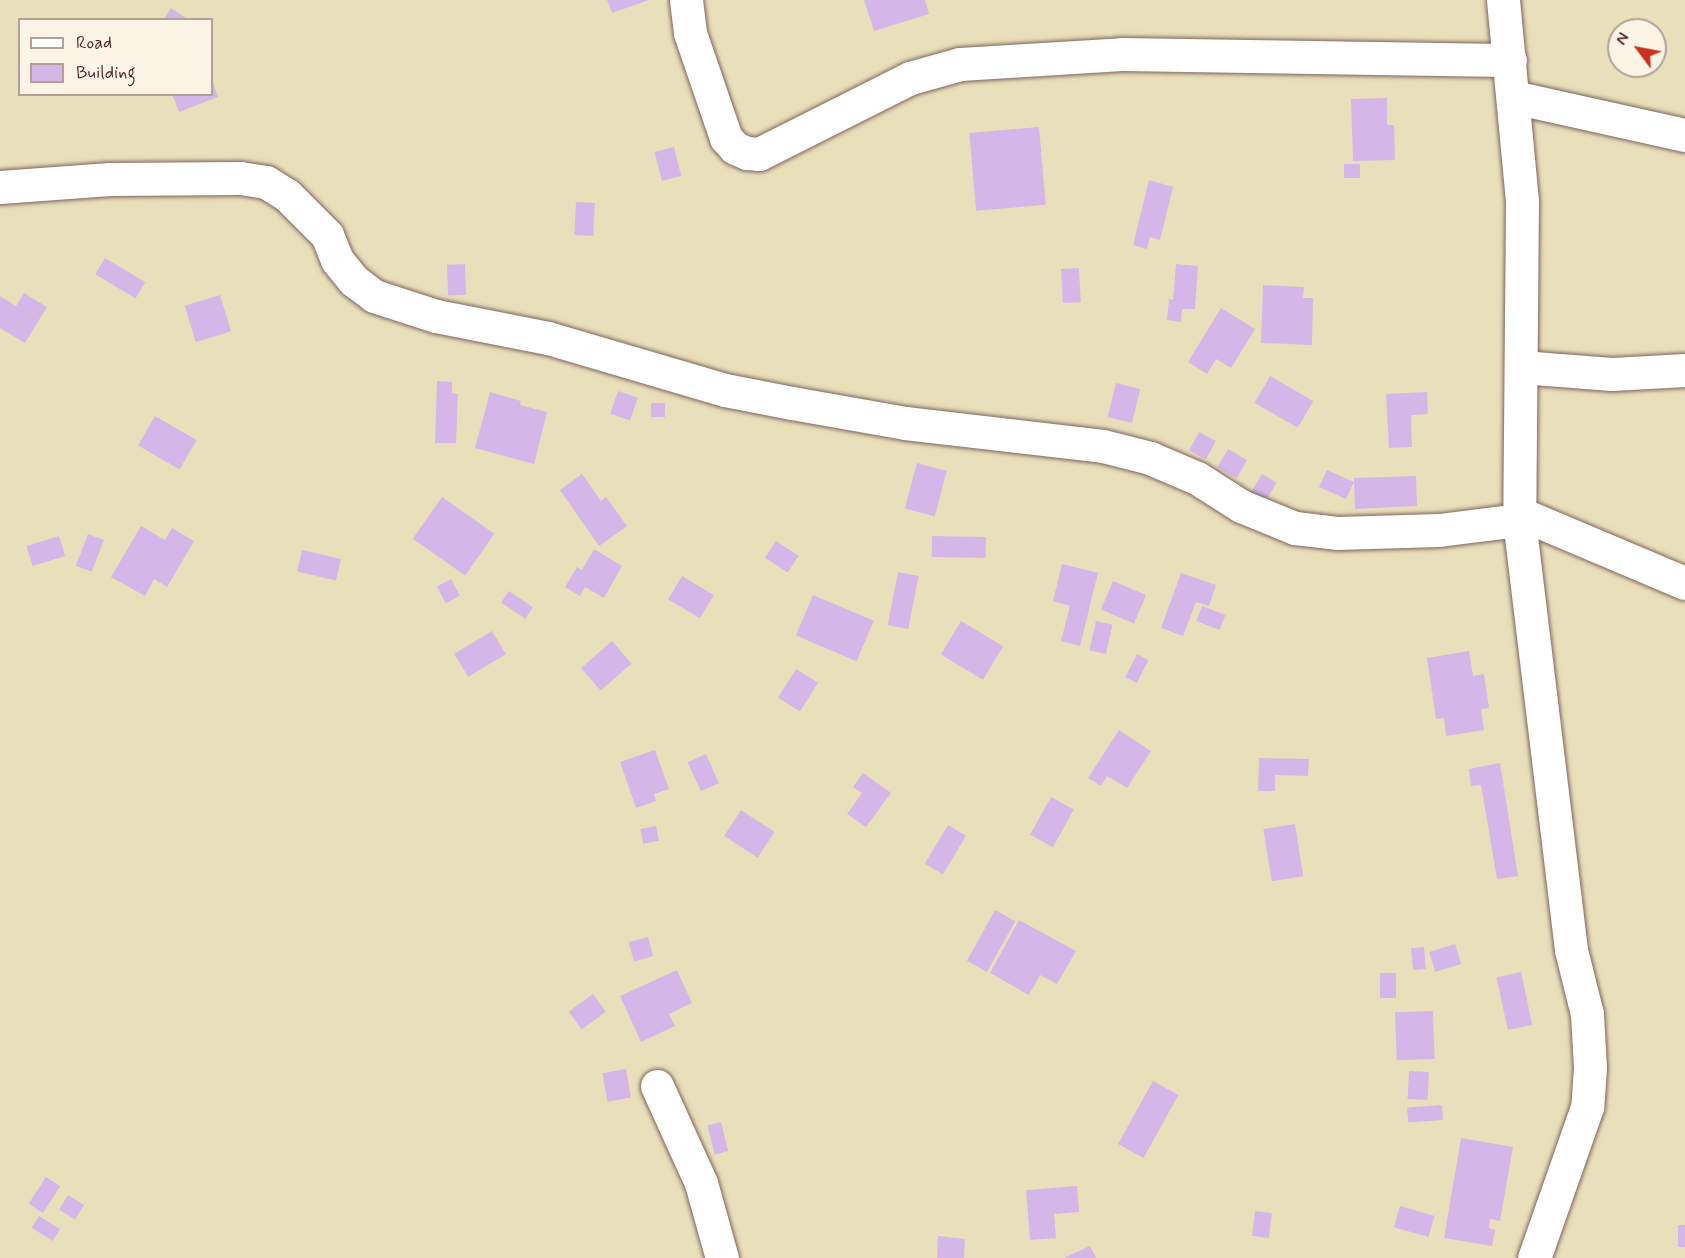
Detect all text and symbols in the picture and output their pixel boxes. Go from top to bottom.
legend [18,18,213,96]
north arrow [1607,18,1667,78]
text: N [1611,29,1635,49]
text: Road [76,31,112,55]
text: Building [76,61,136,85]

